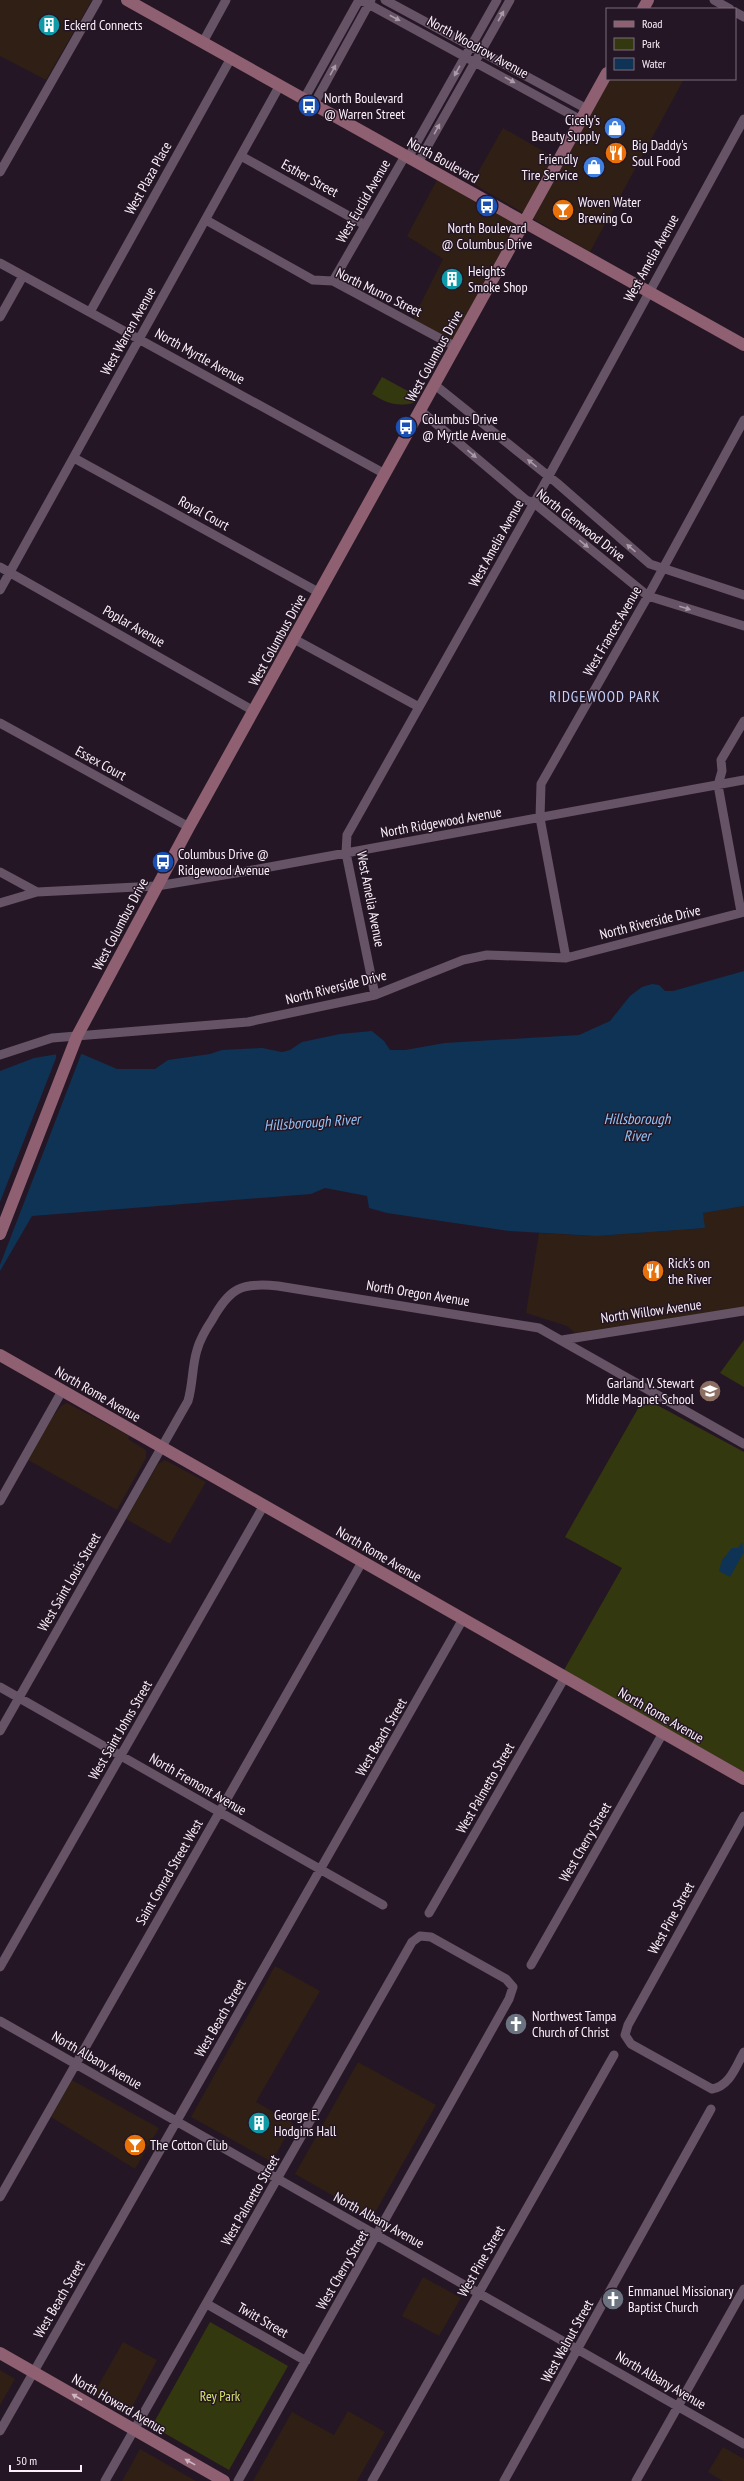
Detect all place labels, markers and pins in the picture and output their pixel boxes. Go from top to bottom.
building icon: Eckerd Connects [36,12,62,38]
place label: Eckerd Connects [64,16,143,34]
place label: North Boulevard @ Warren Street [324,89,405,123]
bus stop icon: North Boulevard @ Warren Street [296,93,322,119]
place label: Cicely's Beauty Supply [532,111,601,145]
shop icon: Cicely's Beauty Supply [602,115,628,141]
place label: Big Daddy's Soul Food [632,136,688,170]
restaurant icon: Big Daddy's Soul Food [603,140,629,166]
place label: Friendly Tire Service [522,150,579,184]
shop icon: Friendly Tire Service [581,154,607,180]
bus stop icon: North Boulevard @ Columbus Drive [474,193,500,219]
place label: Woven Water Brewing Co [578,193,641,227]
bar icon: Woven Water Brewing Co [550,197,576,223]
place label: North Boulevard @ Columbus Drive [442,219,533,253]
place label: Heights Smoke Shop [468,262,528,296]
building icon: Heights Smoke Shop [439,266,465,292]
place label: Columbus Drive @ Myrtle Avenue [422,410,506,444]
bus stop icon: Columbus Drive @ Myrtle Avenue [393,414,419,440]
place label: Columbus Drive @ Ridgewood Avenue [178,845,270,879]
bus stop icon: Columbus Drive @ Ridgewood Avenue [150,849,176,875]
place label: Rick's on the River [668,1254,712,1288]
restaurant icon: Rick's on the River [640,1258,666,1284]
place label: Garland V. Stewart Middle Magnet School [586,1374,695,1408]
school or university icon: Garland V. Stewart Middle Magnet School [697,1378,723,1404]
place label: Northwest Tampa Church of Christ [532,2007,616,2041]
church icon: Northwest Tampa Church of Christ [503,2011,529,2037]
place label: George E. Hodgins Hall [274,2106,337,2140]
building icon: George E. Hodgins Hall [246,2110,272,2136]
bar icon: The Cotton Club [122,2132,148,2158]
place label: The Cotton Club [150,2136,228,2154]
place label: Emmanuel Missionary Baptist Church [628,2282,734,2316]
church icon: Emmanuel Missionary Baptist Church [600,2286,626,2312]

